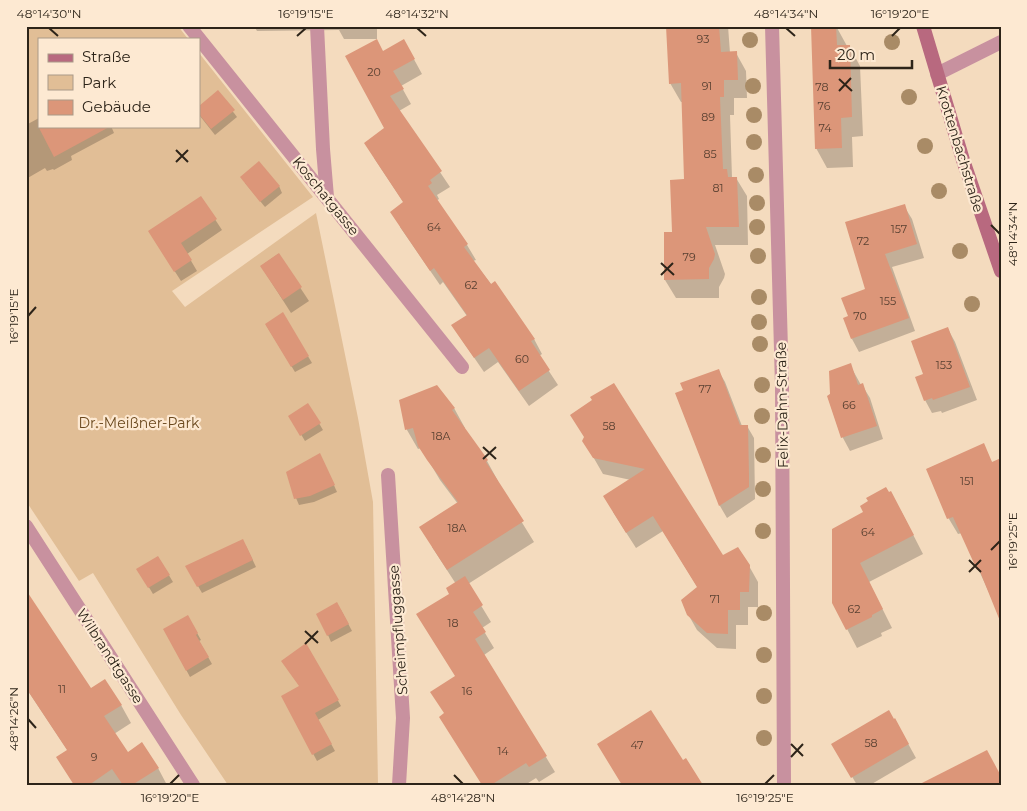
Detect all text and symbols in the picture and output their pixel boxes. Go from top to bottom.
text: 48°14'30"N [17,6,81,21]
text: 16°19'15"E [278,6,334,21]
text: 48°14'32"N [385,6,449,21]
text: 48°14'34"N [754,6,818,21]
text: 16°19'20"E [871,6,929,21]
house number: 93 [697,32,709,46]
legend [38,38,200,128]
scale bar [830,38,912,70]
text: 20 m [837,45,875,64]
text: Straße [82,47,131,66]
house number: 20 [367,65,381,79]
text: Park [82,73,116,92]
house number: 91 [702,79,712,93]
house number: 78 [815,80,829,94]
street label: Krottenbachstraße [932,84,988,214]
text: Gebäude [82,97,151,116]
house number: 76 [818,99,831,113]
house number: 89 [701,110,715,124]
house number: 74 [818,121,832,135]
house number: 85 [703,147,717,161]
street label: Koschatgasse [289,153,363,239]
house number: 81 [713,181,724,195]
text: 48°14'34"N [1005,202,1020,266]
house number: 64 [427,220,442,234]
house number: 157 [891,222,907,236]
house number: 72 [857,234,869,248]
house number: 79 [682,250,696,264]
house number: 62 [465,278,477,292]
text: 16°19'15"E [6,288,21,344]
house number: 155 [880,294,896,308]
house number: 70 [853,309,867,323]
street label: Felix-Dahn-Straße [772,342,792,468]
house number: 60 [515,352,529,366]
house number: 153 [936,358,952,372]
house number: 77 [699,382,711,396]
house number: 66 [842,398,856,412]
park label: Dr.-Meißner-Park [79,414,200,432]
house number: 58 [602,419,616,433]
house number: 18A [432,429,451,443]
house number: 151 [960,474,974,488]
text: 16°19'25"E [1005,512,1020,570]
house number: 18A [448,521,467,535]
house number: 64 [861,525,876,539]
street label: Scheimpfluggasse [384,565,412,695]
house number: 71 [710,592,720,606]
house number: 62 [848,602,860,616]
street label: Wilbrandtgasse [73,605,147,707]
house number: 18 [448,616,459,630]
house number: 11 [58,682,66,696]
house number: 16 [462,684,473,698]
text: 48°14'26"N [6,687,21,751]
house number: 58 [864,736,878,750]
house number: 47 [630,738,644,752]
house number: 14 [497,744,509,758]
house number: 9 [91,750,98,764]
text: 16°19'20"E [141,790,199,805]
text: 48°14'28"N [431,790,495,805]
text: 16°19'25"E [736,790,794,805]

